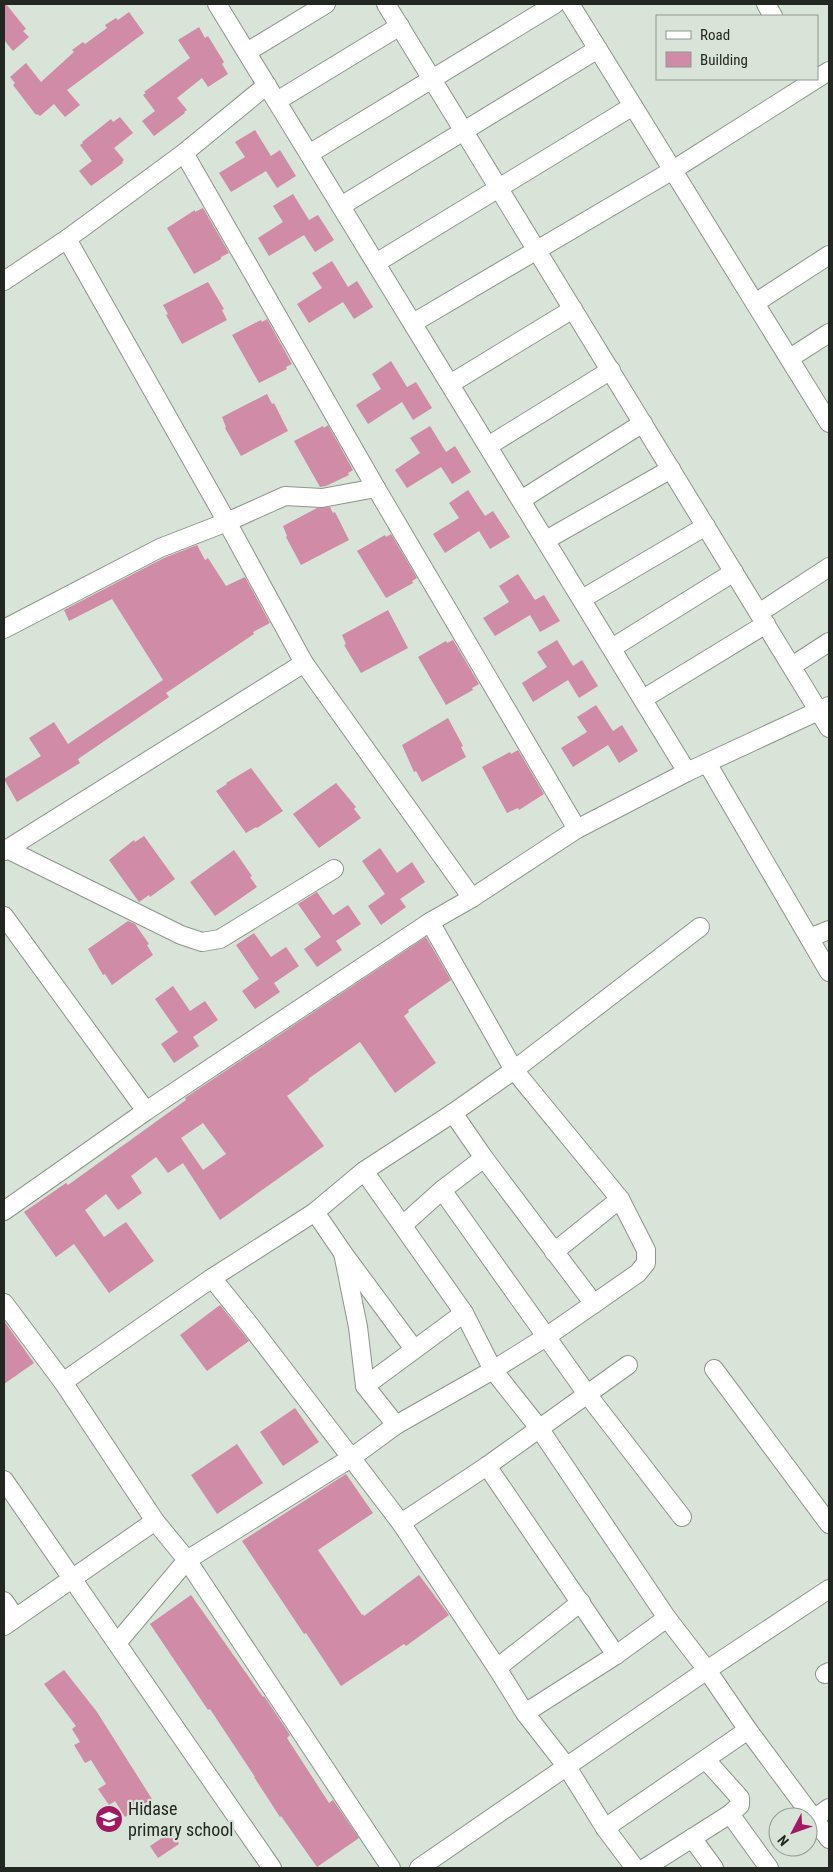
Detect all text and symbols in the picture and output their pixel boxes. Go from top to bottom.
legend [656,15,818,80]
text: Road [700,26,730,44]
text: Building [700,51,748,69]
place label: Hidase primary school [128,1798,233,1840]
school or university icon: Hidase primary school [94,1804,124,1834]
north arrow [768,1807,818,1857]
text: N [774,1832,792,1849]

